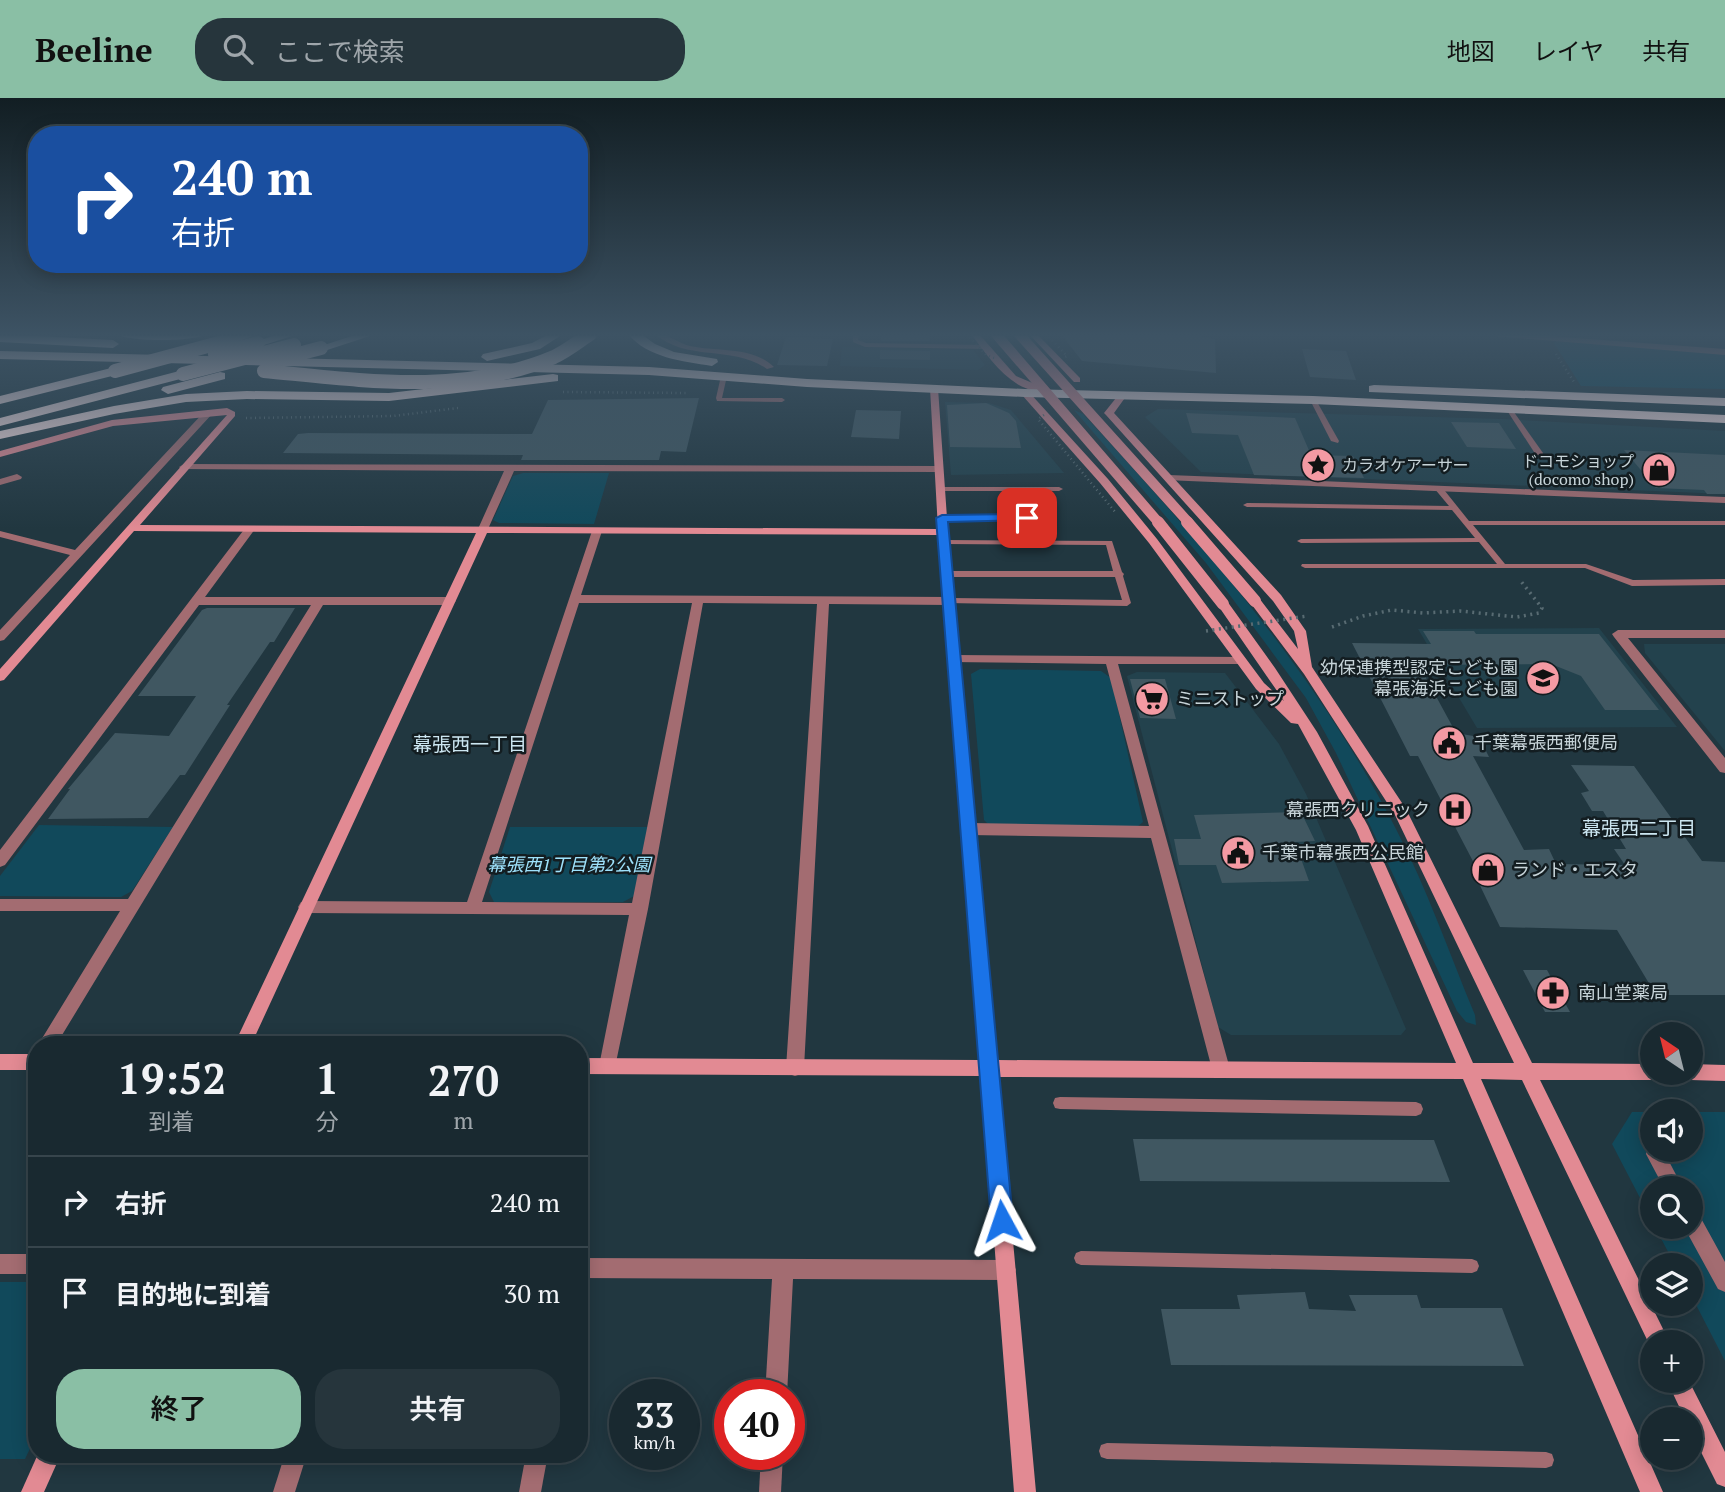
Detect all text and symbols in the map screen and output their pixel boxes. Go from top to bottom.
search box [195,18,685,81]
text: Beeline [35,28,153,71]
icon: search [219,30,257,68]
text: ここで検索 [275,34,405,68]
text: 地図 [1447,35,1495,67]
text: レイヤ [1533,35,1604,67]
text: 共有 [1642,35,1690,67]
text: 240 m [171,144,313,209]
icon: right [56,154,147,245]
text: 右折 [171,211,235,253]
place icon: カラオケアーサー [1299,446,1337,484]
place label: ドコモショップ (docomo shop) [1522,450,1634,490]
shop icon: ドコモショップ (docomo shop) [1640,451,1678,489]
place label: カラオケアーサー [1342,454,1469,476]
pin [997,488,1057,548]
icon: arrive [1008,499,1046,537]
place label: 幼保連携型認定こども園 幕張海浜こども園 [1320,655,1518,700]
school or university icon: 幼保連携型認定こども園 幕張海浜こども園 [1524,659,1562,697]
supermarket icon: ミニストップ [1133,680,1171,718]
place label: ミニストップ [1176,686,1284,710]
public building icon: 千葉幕張西郵便局 [1430,724,1468,762]
place label: 千葉幕張西郵便局 [1474,730,1618,754]
district label: 幕張西一丁目 [413,731,527,756]
hospital icon: 幕張西クリニック [1436,791,1474,829]
place label: 幕張西クリニック [1286,797,1430,821]
district label: 幕張西二丁目 [1582,815,1696,840]
public building icon: 千葉市幕張西公民館 [1219,834,1257,872]
place label: 千葉市幕張西公民館 [1262,840,1424,864]
shop icon: ランド・エスタ [1469,851,1507,889]
park label: 幕張西1丁目第2公園 [488,852,653,876]
place label: ランド・エスタ [1512,857,1638,881]
pharmacy icon: 南山堂薬局 [1534,974,1572,1012]
place label: 南山堂薬局 [1578,980,1668,1004]
north arrow [1640,1022,1703,1085]
map controls [1640,1022,1703,1470]
text: 19:52 [117,1050,226,1106]
text: 1 [315,1050,339,1106]
text: 270 [428,1052,499,1108]
button: sound [1640,1099,1703,1162]
text: m [454,1105,473,1136]
text: 到着 [149,1106,195,1137]
text: 分 [316,1106,339,1137]
button: search [1640,1176,1703,1239]
icon: right [56,1183,94,1221]
position arrow [965,1184,1039,1258]
text: 240 m [490,1185,560,1219]
text: 右折 [115,1186,167,1220]
button: layers [1640,1253,1703,1316]
icon: arrive [56,1274,94,1312]
text: 30 m [504,1276,560,1310]
text: 目的地に到着 [115,1277,271,1311]
button: + [1640,1330,1703,1393]
button: 終了 [56,1369,301,1449]
button: 共有 [315,1369,560,1449]
speed limit sign: 40 [714,1379,805,1470]
text: 33 [635,1392,674,1438]
button: − [1640,1407,1703,1470]
text: km/h [634,1430,675,1454]

